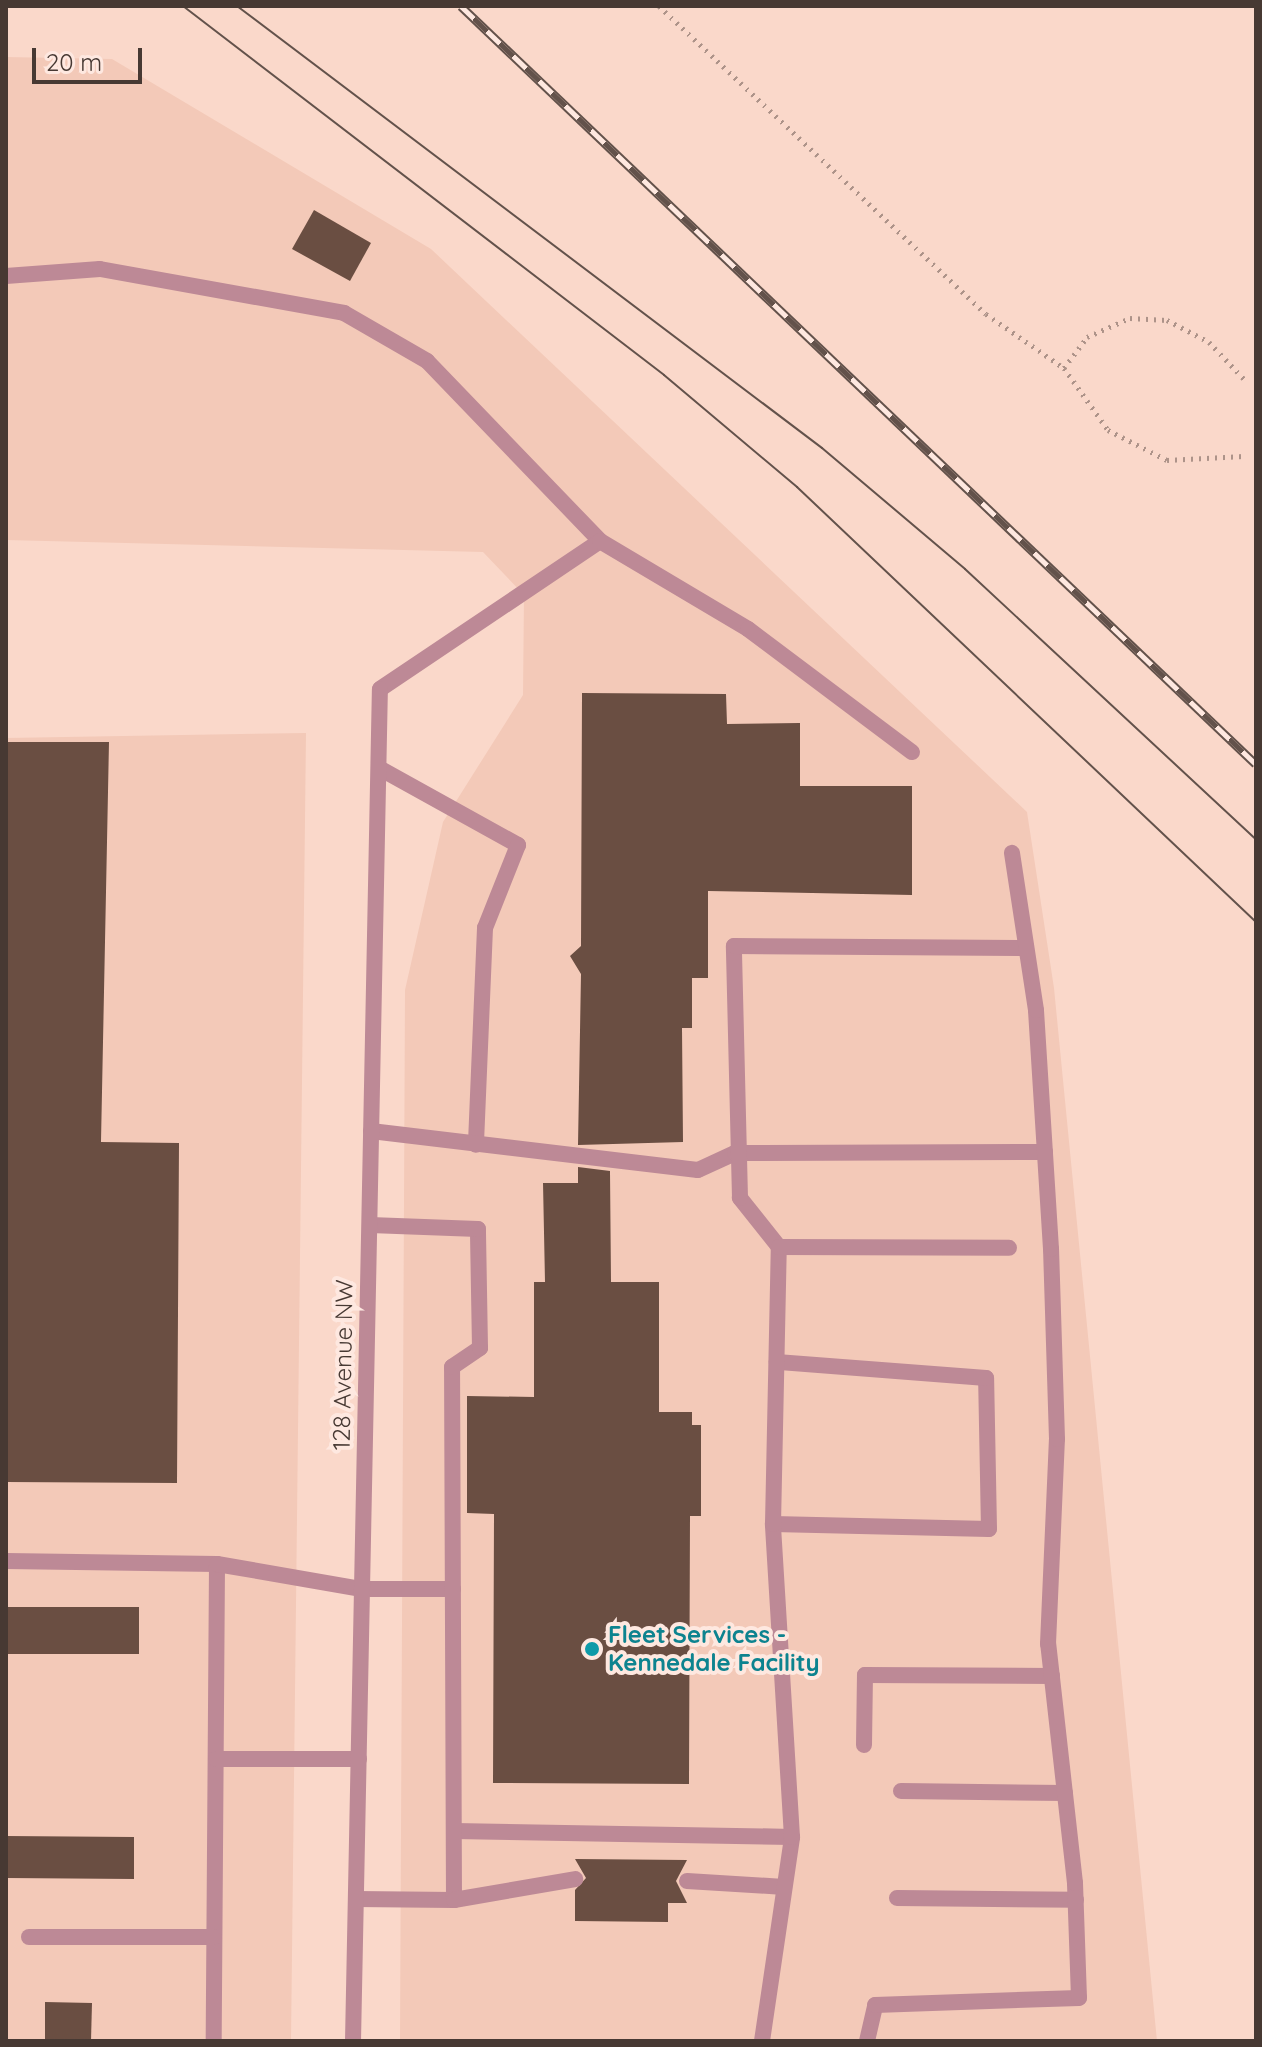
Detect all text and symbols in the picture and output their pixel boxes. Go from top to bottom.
scale bar [36,32,146,82]
text: 20 m [46,47,102,77]
street label: 128 Avenue NW [327,1279,359,1451]
place label: Fleet Services - Kennedale Facility [608,1621,820,1677]
marker: Fleet Services - Kennedale Facility [583,1640,601,1658]

